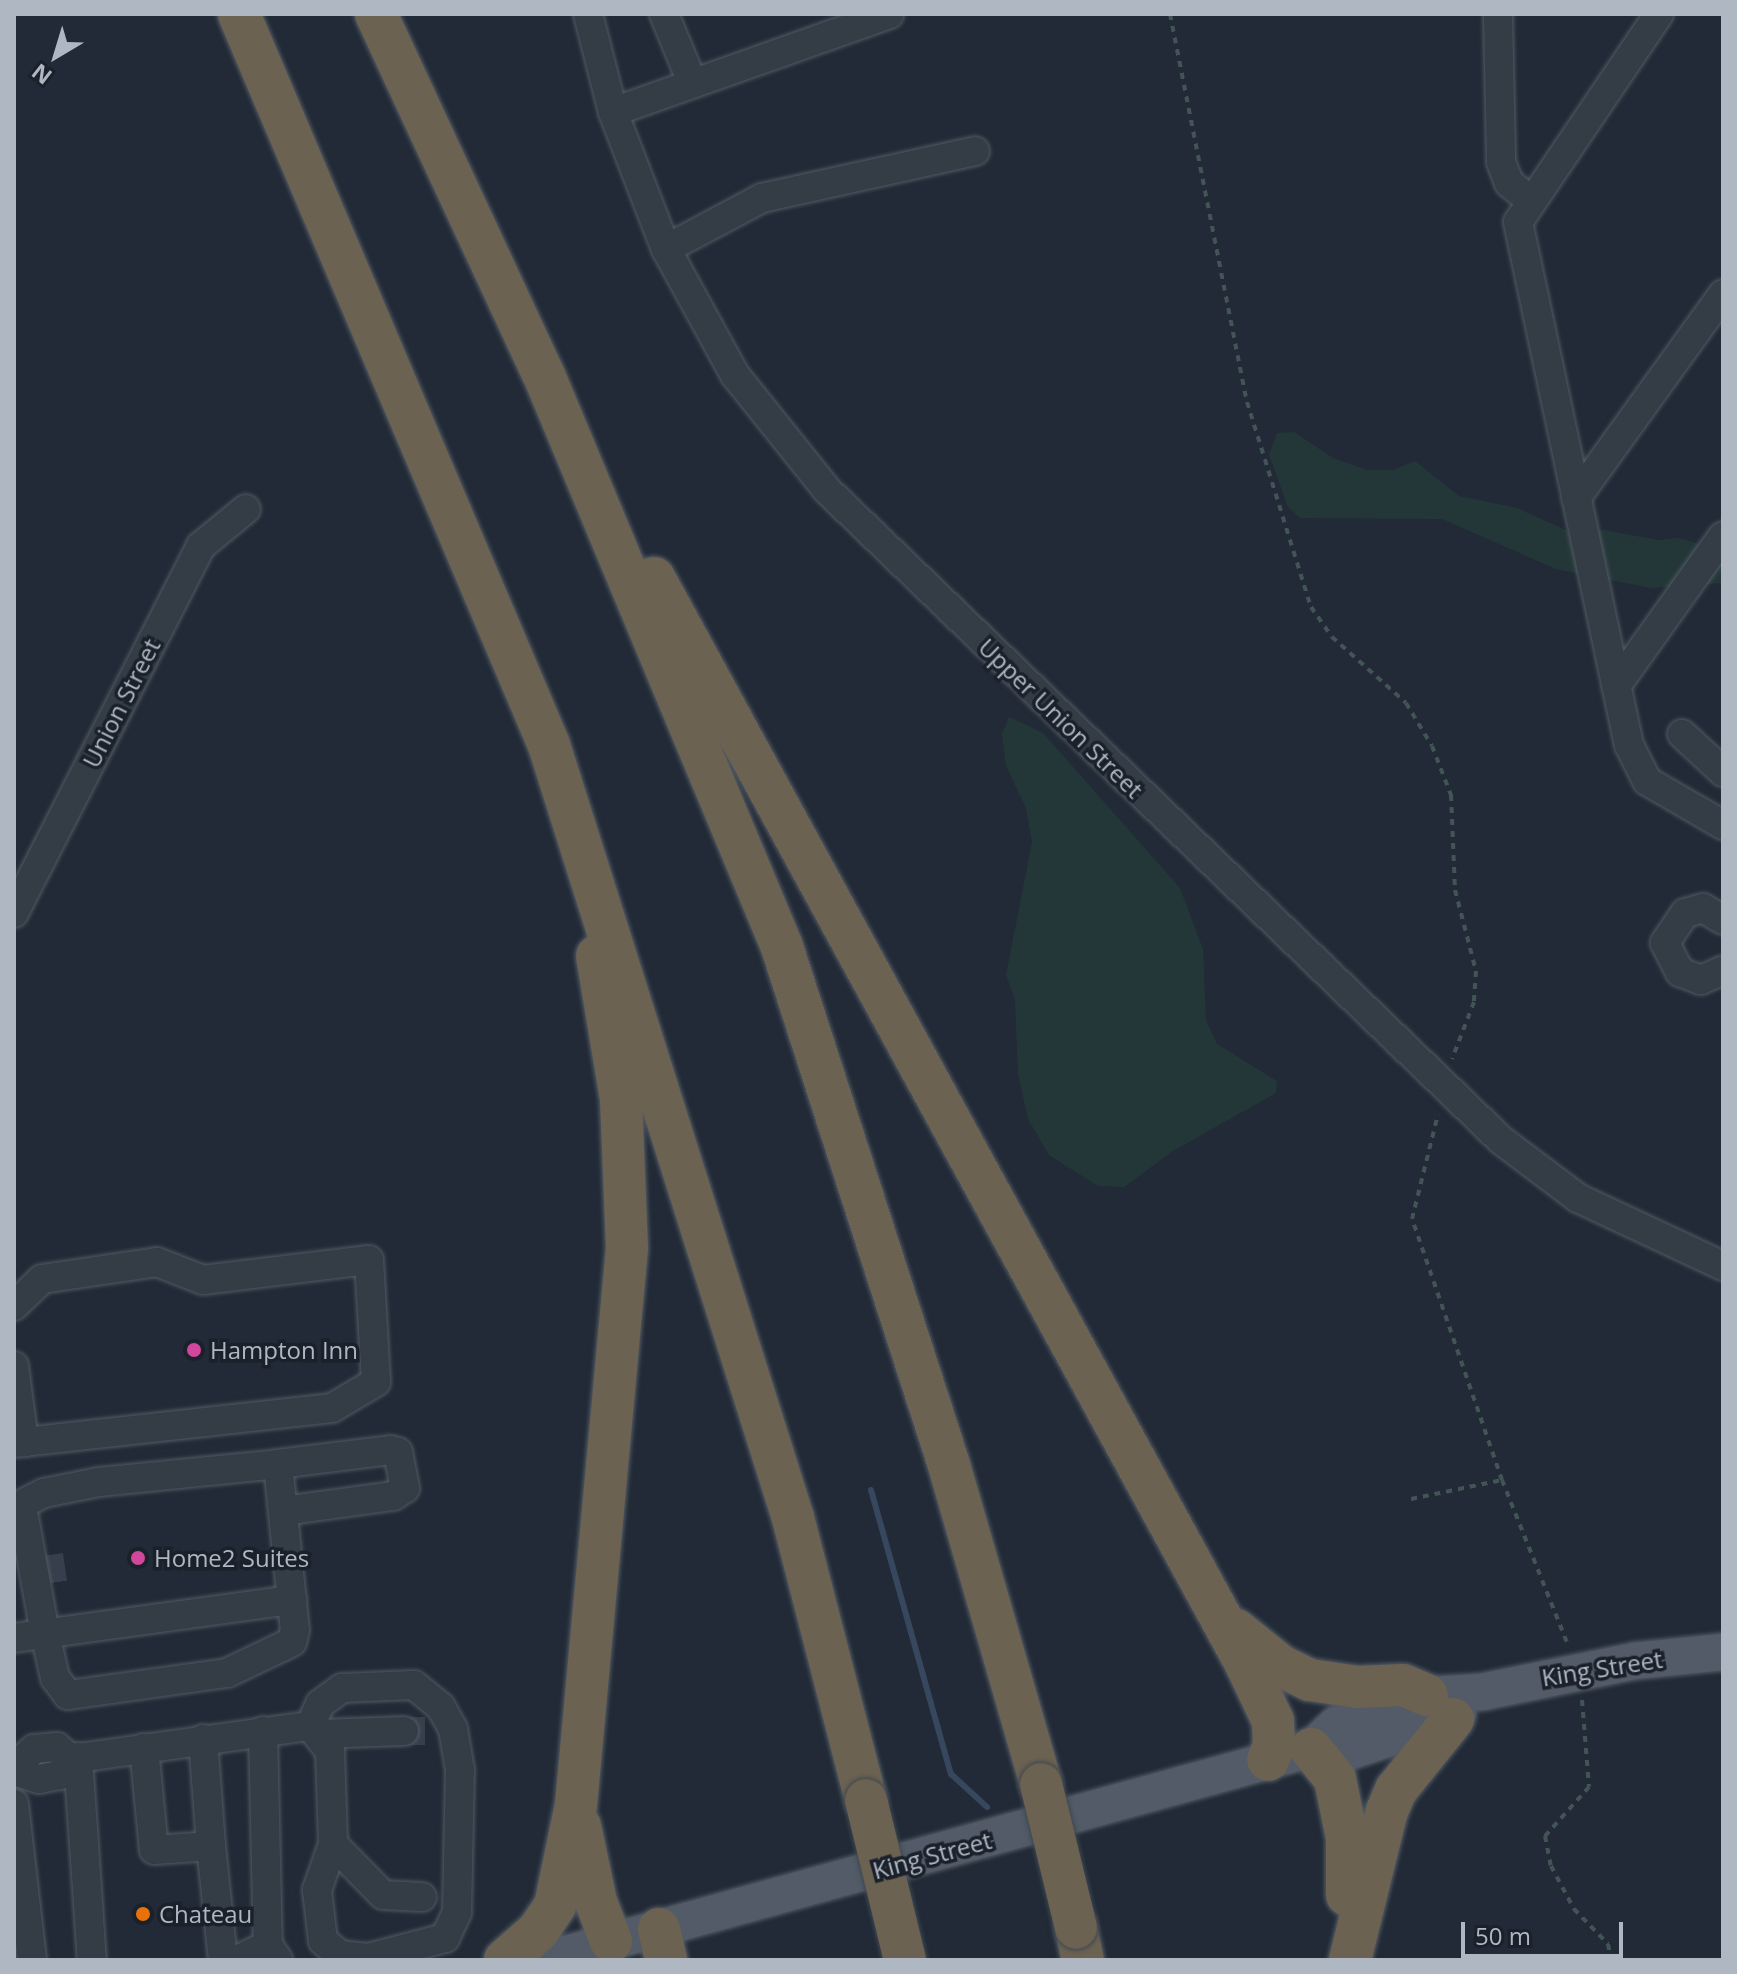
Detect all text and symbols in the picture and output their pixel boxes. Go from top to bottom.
north arrow [16,16,96,96]
text: N [25,58,58,92]
street label: Upper Union Street [973,632,1149,804]
street label: Union Street [76,634,166,772]
place label: Hampton Inn [210,1336,358,1364]
marker: Hampton Inn [185,1341,203,1359]
place label: Home2 Suites [154,1544,309,1572]
marker: Home2 Suites [129,1549,147,1567]
street label: King Street [1540,1644,1664,1692]
street label: King Street [869,1825,995,1885]
place label: Chateau [159,1900,252,1928]
marker: Chateau [134,1905,152,1923]
scale bar [1465,1906,1627,1956]
text: 50 m [1475,1919,1531,1952]

